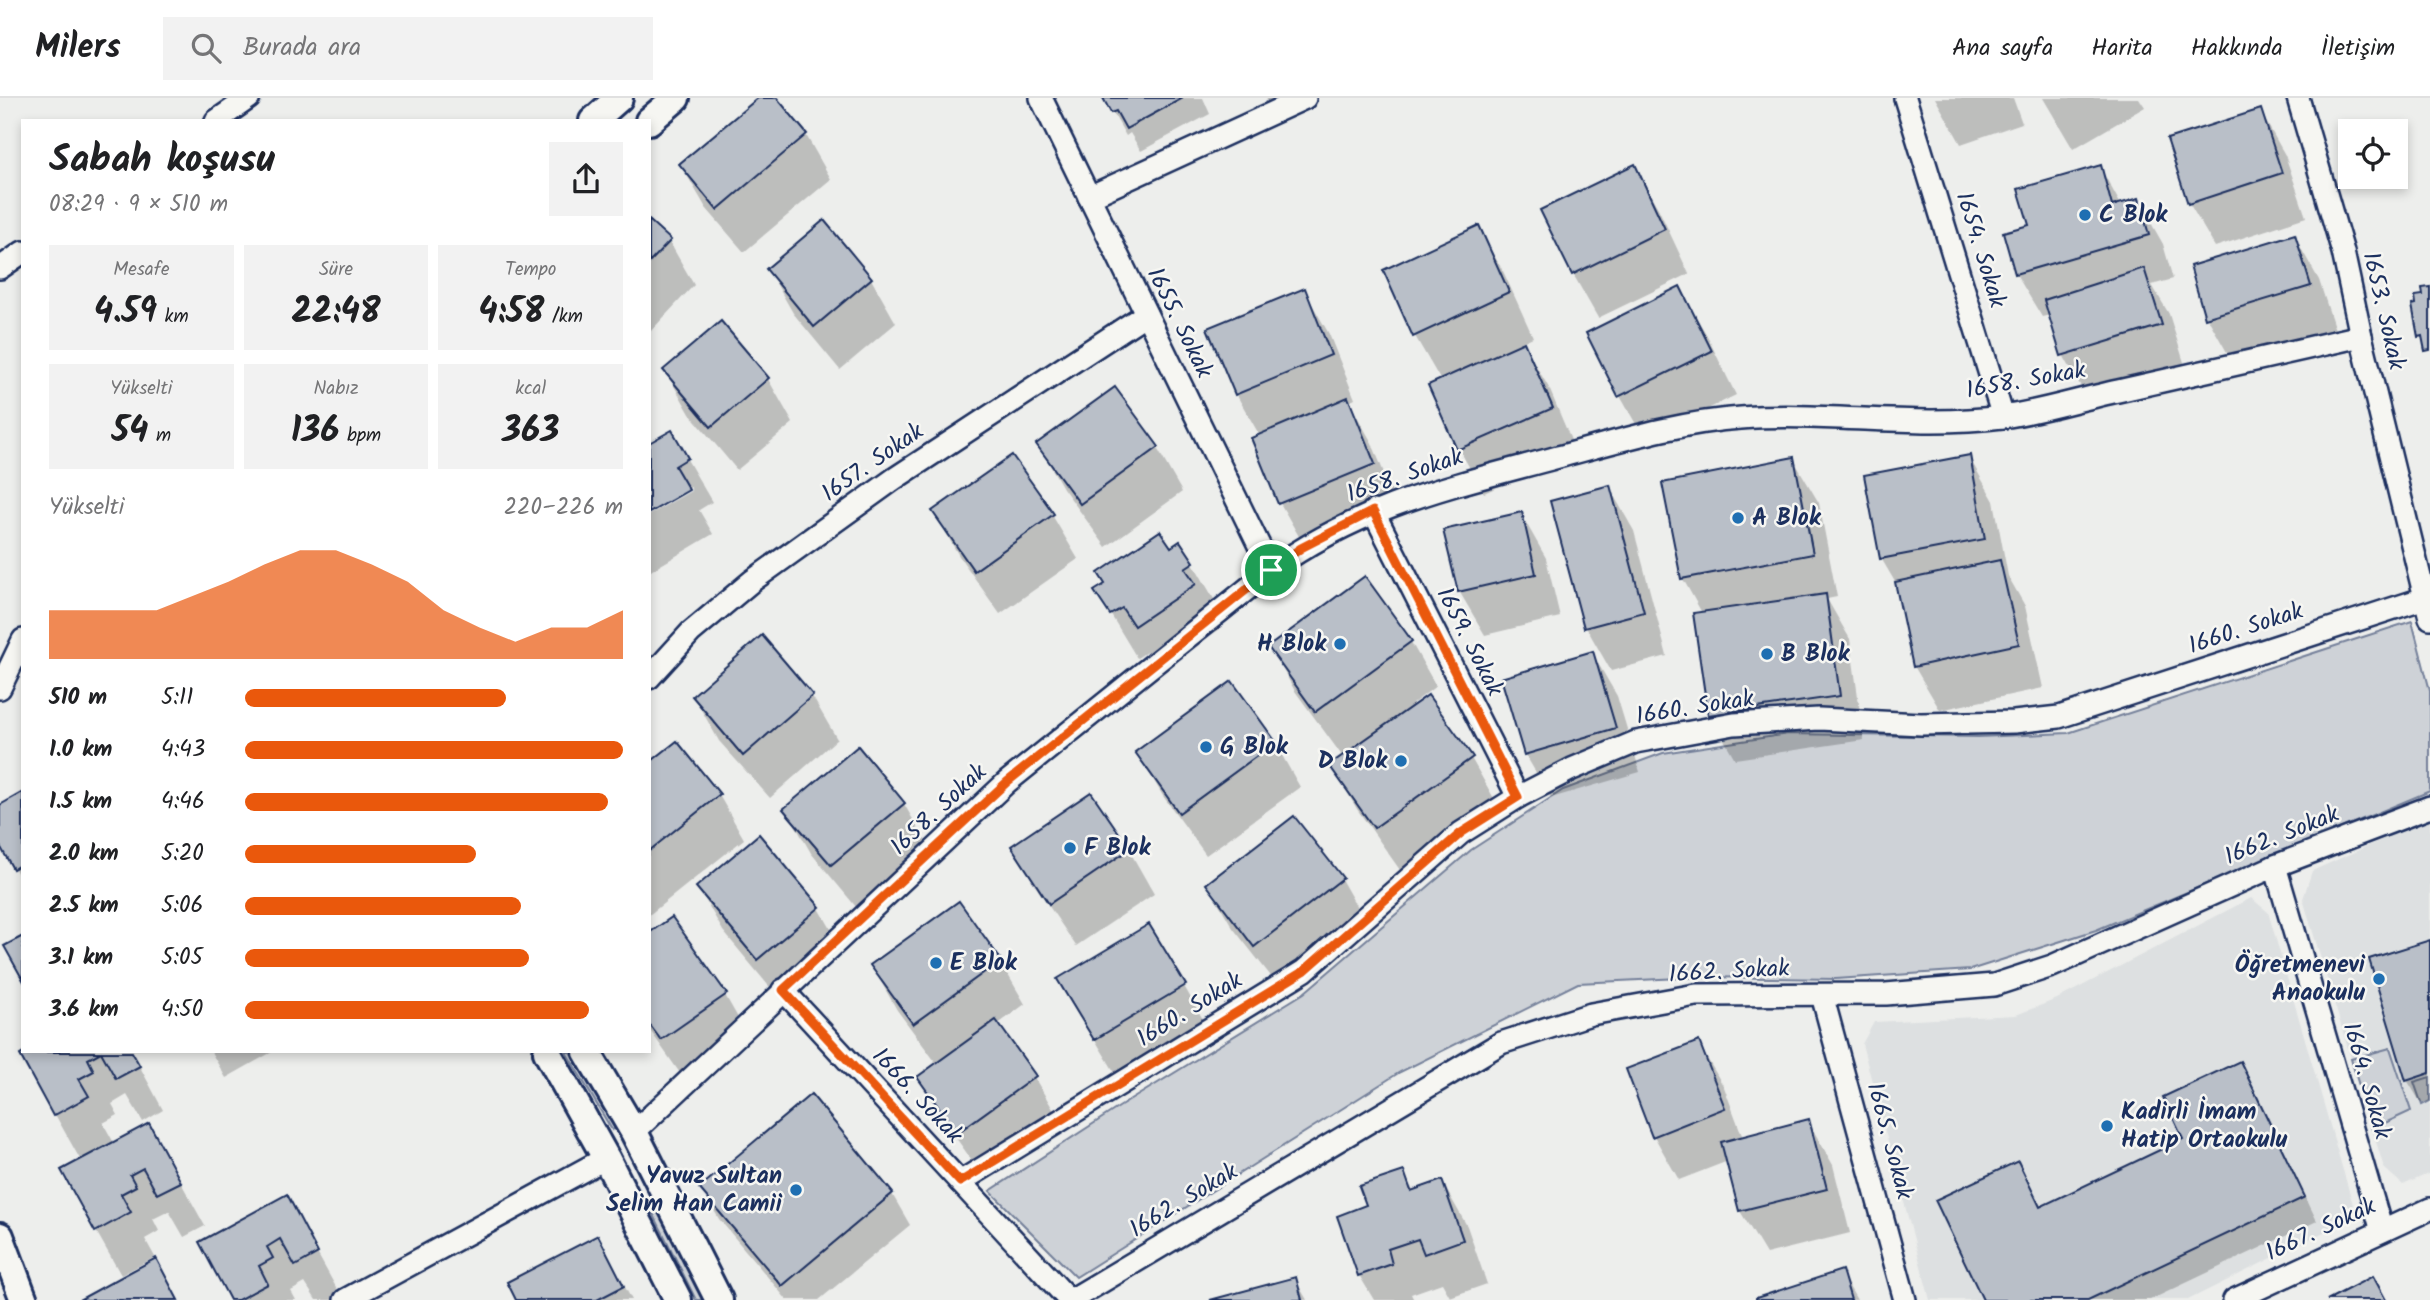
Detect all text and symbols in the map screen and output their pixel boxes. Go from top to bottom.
search box [163,17,653,80]
text: Milers [35,22,121,75]
text: Burada ara [243,27,361,69]
icon: search [187,29,225,67]
text: Ana sayfa [1952,29,2053,68]
text: Harita [2091,29,2153,68]
text: Hakkında [2191,29,2283,68]
text: İletişim [2321,29,2395,68]
map controls [2338,119,2408,189]
button: locate [2338,119,2408,189]
text: Sabah koşusu [49,131,275,191]
button: share [549,142,623,216]
text: 08:29 · 9 × 510 m [49,187,228,223]
street label: 1654. Sokak [1944,187,2016,314]
place label: C Blok [2099,196,2168,235]
marker: C Blok [2077,207,2093,223]
street label: 1653. Sokak [2350,248,2416,375]
text: Mesafe [113,255,169,285]
text: Süre [319,255,353,285]
text: Tempo [505,255,556,285]
street label: 1655. Sokak [1135,261,1223,386]
text: 4.59 [94,285,157,341]
text: 22:48 [291,285,381,341]
text: 4:58 [478,285,544,341]
text: km [157,302,189,332]
text: /km [544,302,583,332]
street label: 1658. Sokak [1963,351,2090,411]
text: Yükselti [110,374,172,404]
text: Nabız [313,374,359,404]
text: kcal [515,374,546,404]
text: 54 [112,404,148,460]
text: 136 [291,404,339,460]
text: 363 [502,404,559,460]
street label: 1657. Sokak [814,413,933,513]
text: m [148,421,171,451]
text: bpm [339,421,381,451]
street label: 1658. Sokak [1341,438,1469,514]
text: Yükselti [49,490,124,526]
text: 220–226 m [504,490,623,526]
place label: A Blok [1752,499,1822,538]
marker: A Blok [1730,510,1746,526]
pin [1241,540,1301,600]
icon: arrive [1252,551,1290,589]
street label: 1659. Sokak [1425,580,1514,704]
street label: 1660. Sokak [2183,592,2309,666]
place label: H Blok [1257,625,1327,664]
place label: B Blok [1781,635,1851,674]
marker: H Blok [1332,636,1348,652]
marker: B Blok [1759,646,1775,662]
street label: 1660. Sokak [1633,679,1758,737]
text: 510 m [49,680,107,716]
text: 5:11 [161,680,193,716]
place label: G Blok [1220,728,1289,767]
text: 1.0 km [49,732,112,768]
text: 4:43 [161,732,205,768]
marker: G Blok [1198,739,1214,755]
place label: D Blok [1318,742,1388,781]
marker: D Blok [1393,753,1409,769]
street label: 1658. Sokak [881,754,997,865]
text: 1.5 km [49,784,112,820]
text: 4:46 [161,784,205,820]
street label: 1662. Sokak [2219,795,2346,877]
place label: F Blok [1084,829,1152,868]
text: 2.0 km [49,836,119,872]
text: 5:20 [161,836,204,872]
marker: F Blok [1062,840,1078,856]
text: 2.5 km [49,888,119,924]
text: 5:06 [161,888,203,924]
text: 3.1 km [49,940,113,976]
text: 5:05 [161,940,203,976]
place label: E Blok [950,944,1018,983]
place label: Öğretmenevi Anaokulu [2235,946,2366,1013]
street label: 1662. Sokak [1668,949,1791,995]
marker: E Blok [928,955,944,971]
street label: 1660. Sokak [1129,962,1251,1058]
marker: Öğretmenevi Anaokulu [2371,971,2387,987]
text: 3.6 km [49,992,119,1028]
text: 4:50 [161,992,203,1028]
street label: 1664. Sokak [2331,1018,2402,1145]
street label: 1666. Sokak [862,1039,973,1154]
street label: 1665. Sokak [1855,1078,1924,1205]
place label: Kadirli İmam Hatip Ortaokulu [2121,1093,2288,1160]
marker: Kadirli İmam Hatip Ortaokulu [2099,1118,2115,1134]
street label: 1662. Sokak [1122,1153,1246,1249]
place label: Yavuz Sultan Selim Han Camii [606,1157,783,1224]
marker: Yavuz Sultan Selim Han Camii [788,1182,804,1198]
street label: 1667. Sokak [2259,1187,2383,1273]

